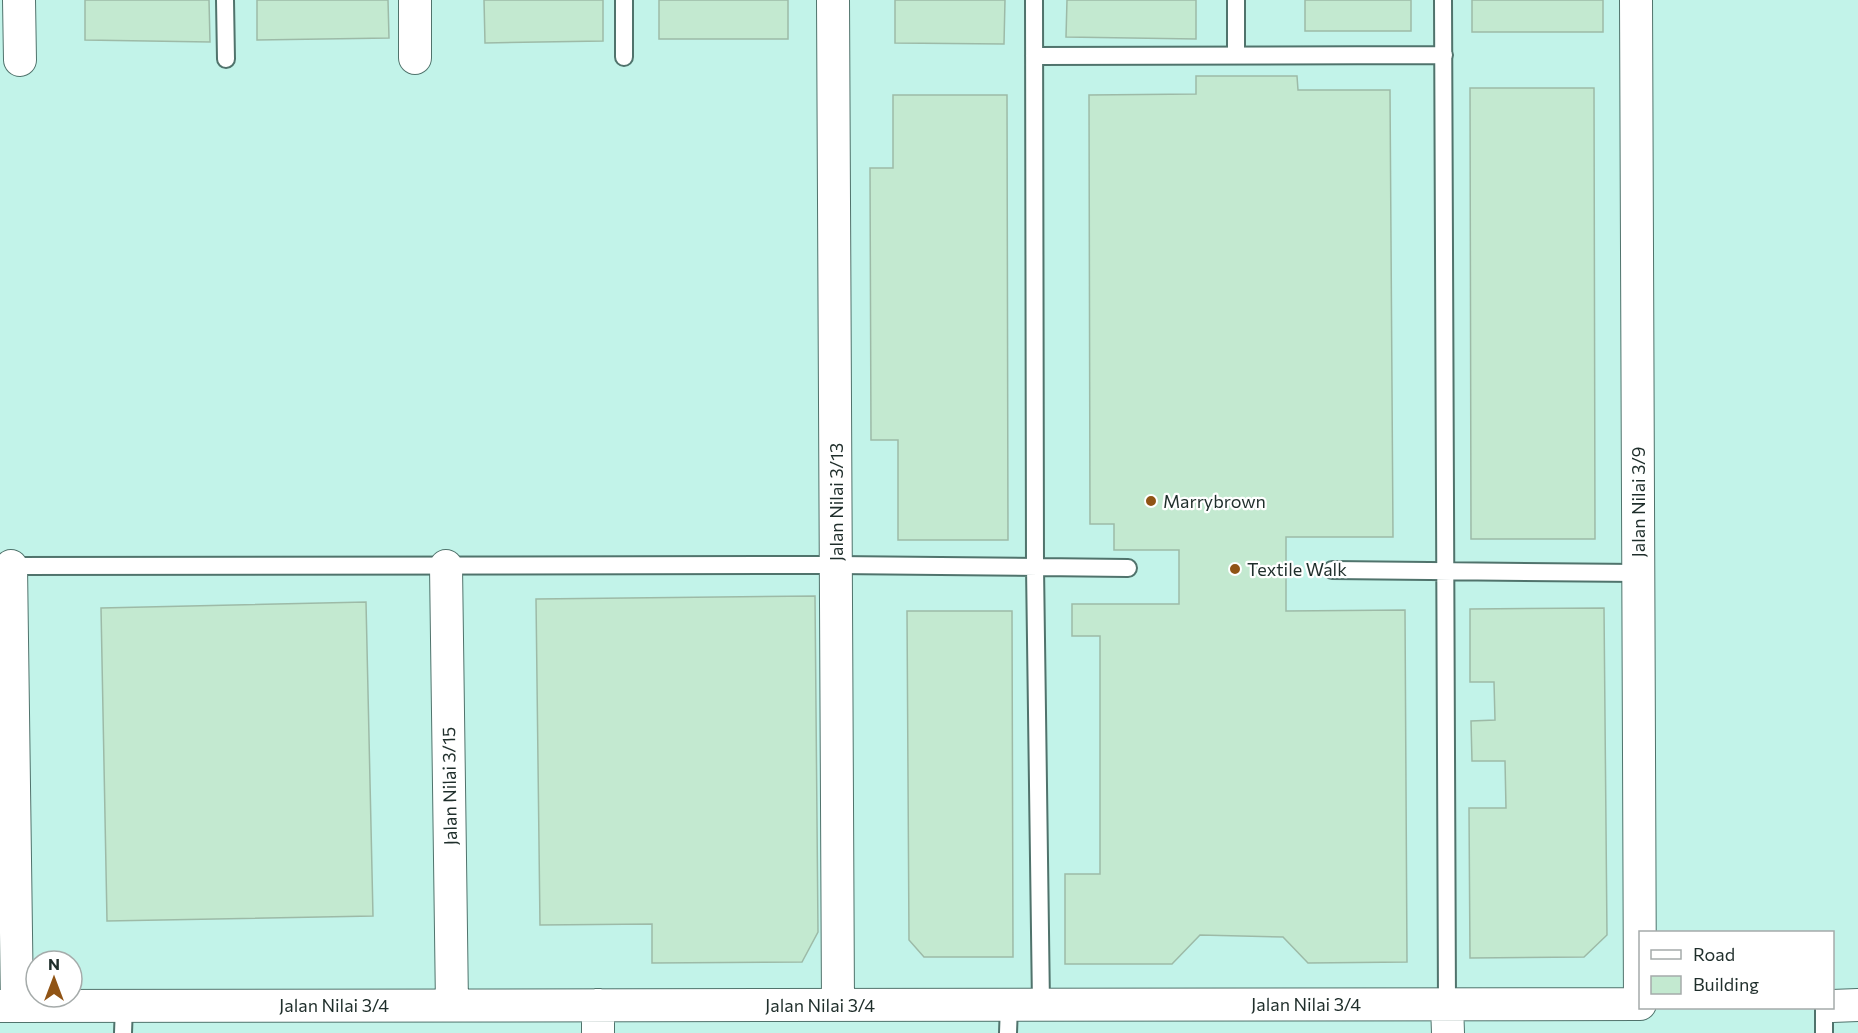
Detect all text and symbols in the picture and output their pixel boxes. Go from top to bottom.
street label: Jalan Nilai 3/13 [825,443,847,561]
street label: Jalan Nilai 3/9 [1627,446,1649,558]
place label: Marrybrown [1163,490,1266,512]
marker: Marrybrown [1144,494,1158,508]
place label: Textile Walk [1247,558,1347,580]
marker: Textile Walk [1228,562,1242,576]
street label: Jalan Nilai 3/15 [437,727,461,845]
legend [1639,931,1834,1009]
text: Road [1693,943,1735,965]
north arrow [24,949,84,1009]
text: N [48,954,60,973]
text: Building [1693,973,1759,995]
street label: Jalan Nilai 3/4 [1251,993,1361,1015]
street label: Jalan Nilai 3/4 [279,994,389,1016]
street label: Jalan Nilai 3/4 [765,994,875,1016]

